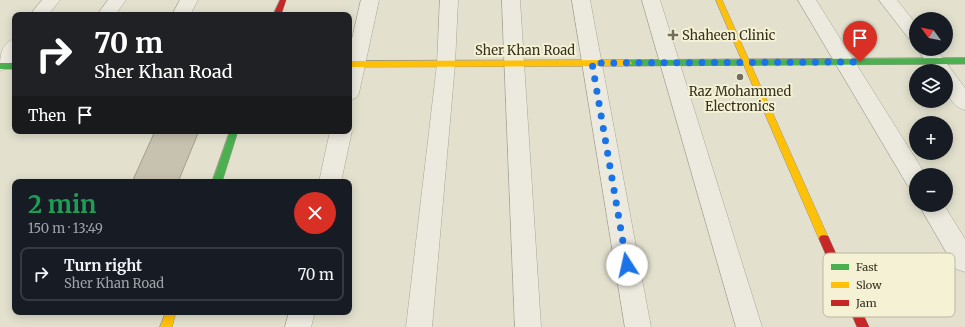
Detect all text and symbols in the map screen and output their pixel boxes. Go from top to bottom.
north arrow [909,12,953,56]
map controls [909,12,953,212]
pin [843,21,877,62]
text: 70 m [94,25,163,61]
place label: Shaheen Clinic [682,27,776,44]
icon: arrive [849,27,871,49]
icon: right [28,28,80,80]
marker: Shaheen Clinic [667,29,679,41]
street label: Sher Khan Road [475,42,575,59]
text: Sher Khan Road [94,60,233,83]
button: layers [909,64,953,108]
marker: Raz Mohammed Electronics [735,72,745,82]
place label: Raz Mohammed Electronics [689,83,791,115]
icon: arrive [74,104,96,126]
text: Then [28,106,66,125]
button: + [909,116,953,160]
button: − [909,168,953,212]
text: 2 min [28,189,96,220]
button: close [294,192,336,234]
text: 150 m · 13:49 [28,220,103,237]
position arrow [606,244,648,286]
legend [823,253,955,317]
text: Turn right [64,256,142,275]
text: Fast [856,260,879,274]
icon: right [30,263,52,285]
text: 70 m [298,265,334,284]
text: Sher Khan Road [64,275,164,292]
text: Slow [856,278,882,292]
text: Jam [855,296,877,310]

